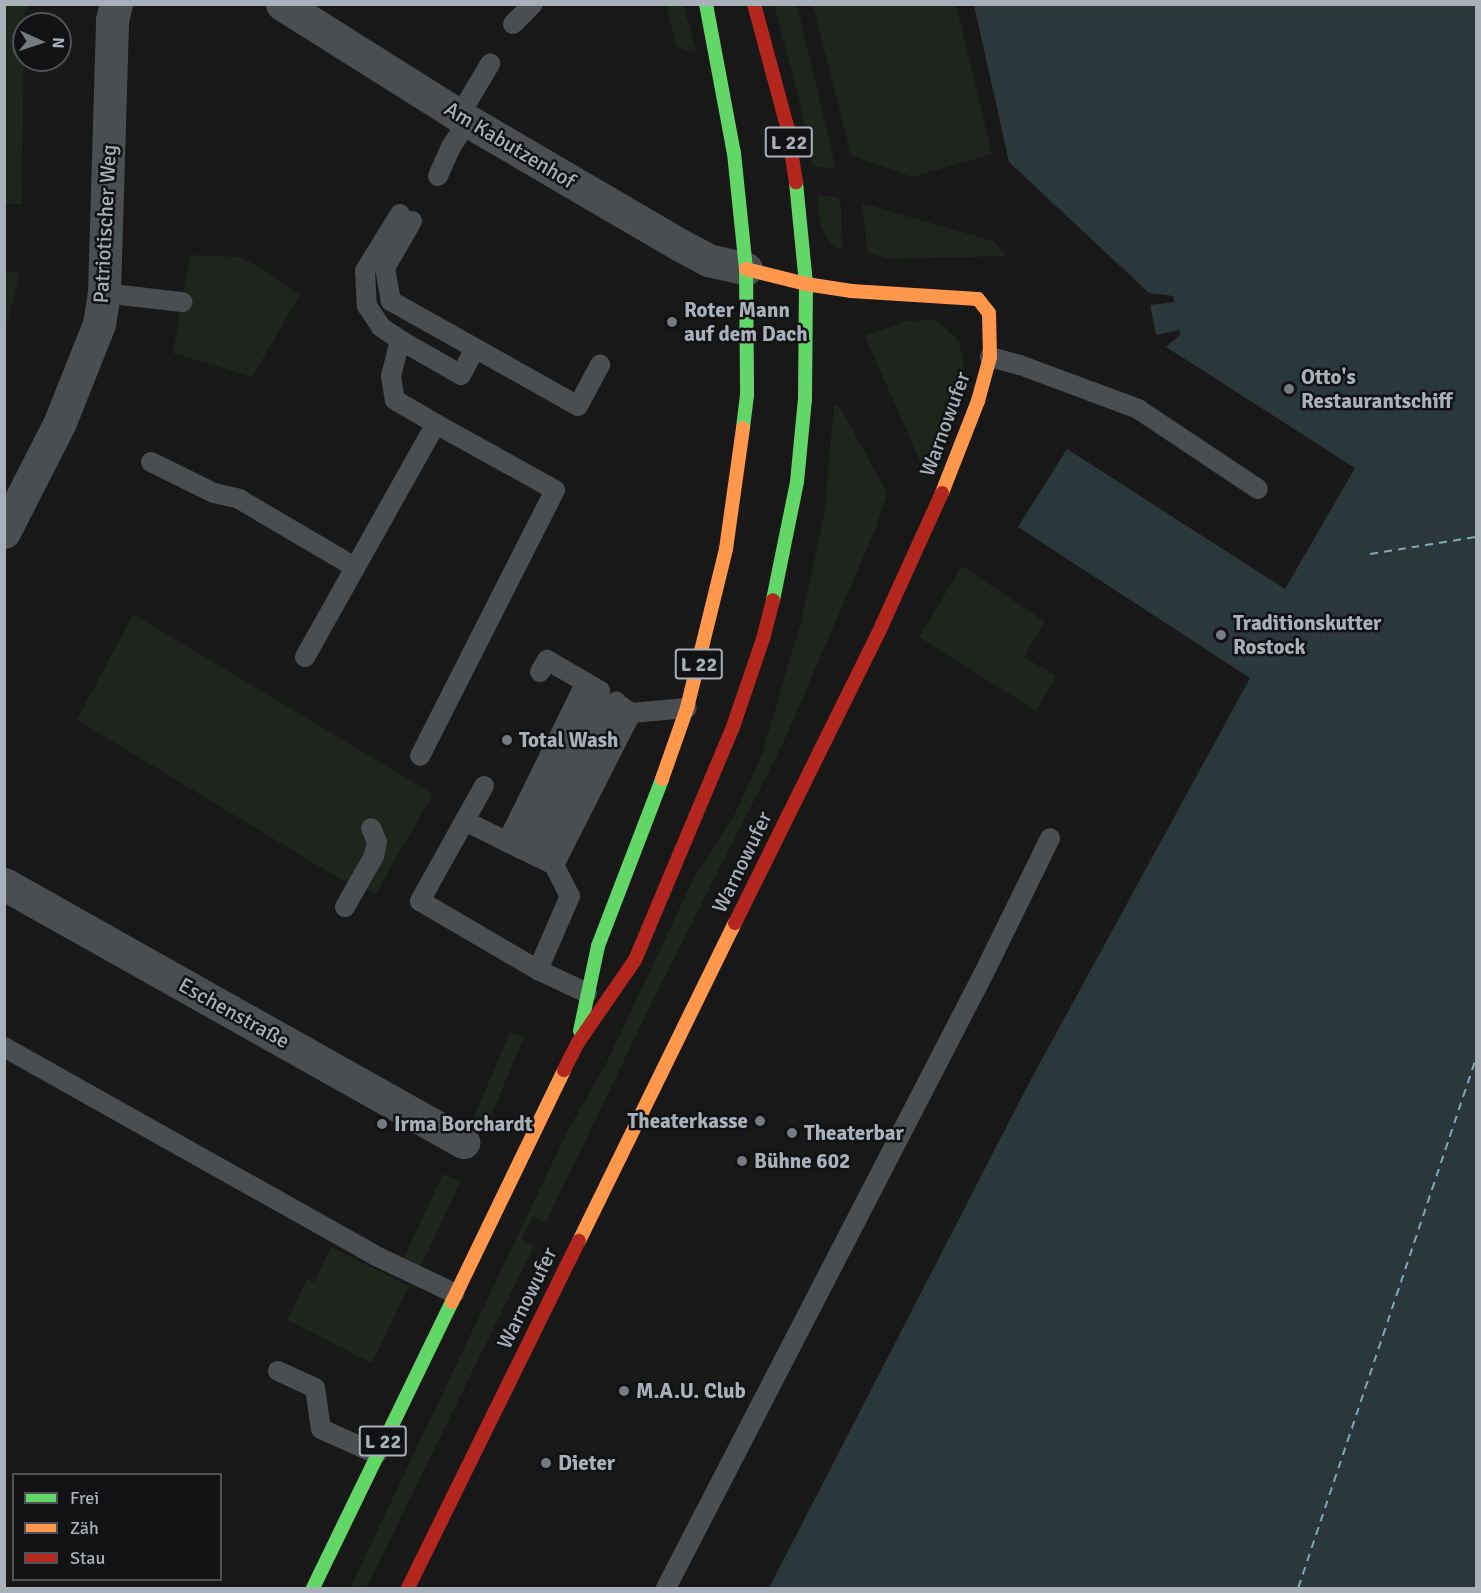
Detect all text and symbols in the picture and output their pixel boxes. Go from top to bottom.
north arrow [12,12,72,72]
text: N [48,37,68,49]
street label: Am Kabutzenhof [440,96,580,194]
road number: L 22 [764,125,814,159]
street label: Patriotischer Weg [88,144,122,304]
place label: Roter Mann auf dem Dach [684,297,808,347]
marker: Roter Mann auf dem Dach [665,315,679,329]
place label: Otto's Restaurantschiff [1301,364,1453,414]
street label: Warnowufer [914,368,976,480]
marker: Otto's Restaurantschiff [1282,382,1296,396]
place label: Traditionskutter Rostock [1233,610,1381,660]
marker: Traditionskutter Rostock [1214,628,1228,642]
road number: L 22 [674,647,724,681]
place label: Total Wash [519,727,618,753]
marker: Total Wash [500,733,514,747]
street label: Warnowufer [707,807,777,917]
street label: Eschenstraße [174,972,294,1054]
place label: Theaterkasse [628,1108,748,1134]
place label: Irma Borchardt [394,1111,533,1137]
marker: Theaterkasse [753,1114,767,1128]
marker: Irma Borchardt [375,1117,389,1131]
place label: Theaterbar [804,1120,904,1146]
marker: Theaterbar [785,1126,799,1140]
place label: Bühne 602 [754,1148,850,1174]
marker: Bühne 602 [735,1154,749,1168]
street label: Warnowufer [492,1243,562,1353]
place label: M.A.U. Club [636,1378,746,1404]
marker: M.A.U. Club [617,1384,631,1398]
road number: L 22 [358,1424,409,1458]
place label: Dieter [558,1450,615,1476]
marker: Dieter [539,1456,553,1470]
legend [12,1473,222,1581]
text: Frei [70,1487,99,1509]
text: Zäh [70,1517,99,1539]
text: Stau [70,1547,105,1569]

